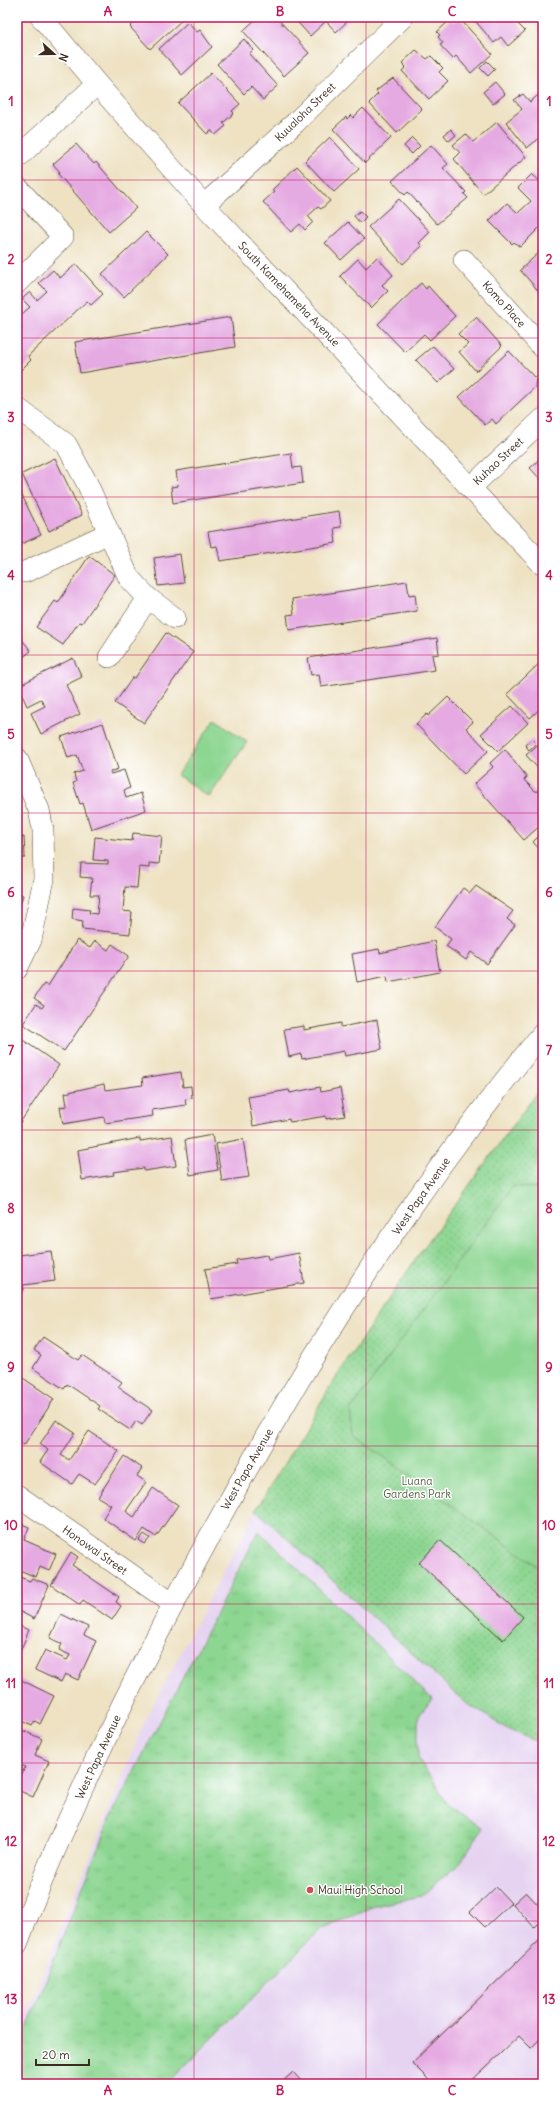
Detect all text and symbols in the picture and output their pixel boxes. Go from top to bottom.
text: A [104,3,113,20]
text: B [276,3,285,20]
text: C [448,3,457,20]
north arrow [34,34,74,74]
text: N [55,52,71,64]
street label: Kuualoha Street [272,79,338,144]
text: 1 [8,93,14,110]
text: 1 [546,93,552,110]
street label: South Kamehameha Avenue [235,239,343,349]
text: 2 [7,251,15,268]
text: 2 [545,251,553,268]
street label: Komo Place [479,278,529,330]
text: 3 [7,409,15,426]
text: 3 [545,409,553,426]
street label: Kuhao Street [470,434,526,488]
text: 4 [7,567,15,584]
text: 4 [545,567,553,584]
text: 5 [7,726,15,743]
text: 5 [545,726,553,743]
text: 6 [7,884,15,901]
text: 6 [545,884,553,901]
text: 7 [8,1042,15,1059]
text: 7 [546,1042,553,1059]
street label: West Papa Avenue [389,1154,453,1238]
text: 8 [7,1200,15,1217]
text: 8 [545,1200,553,1217]
text: 9 [7,1359,15,1376]
text: 9 [545,1359,553,1376]
street label: West Papa Avenue [218,1426,276,1512]
park label: Luana Gardens Park [383,1474,451,1501]
text: 10 [4,1517,18,1534]
text: 10 [542,1517,556,1534]
street label: Honowai Street [60,1522,130,1578]
text: 11 [6,1675,16,1692]
text: 11 [544,1675,554,1692]
street label: West Papa Avenue [72,1713,124,1801]
text: 12 [5,1833,17,1850]
text: 12 [543,1833,555,1850]
place label: Maui High School [318,1883,403,1897]
marker: Maui High School [305,1885,315,1895]
text: 13 [5,1991,17,2008]
text: 13 [543,1991,555,2008]
scale bar [36,2041,89,2067]
text: 20 m [42,2047,70,2062]
text: A [104,2082,113,2099]
text: B [276,2082,285,2099]
text: C [448,2082,457,2099]

